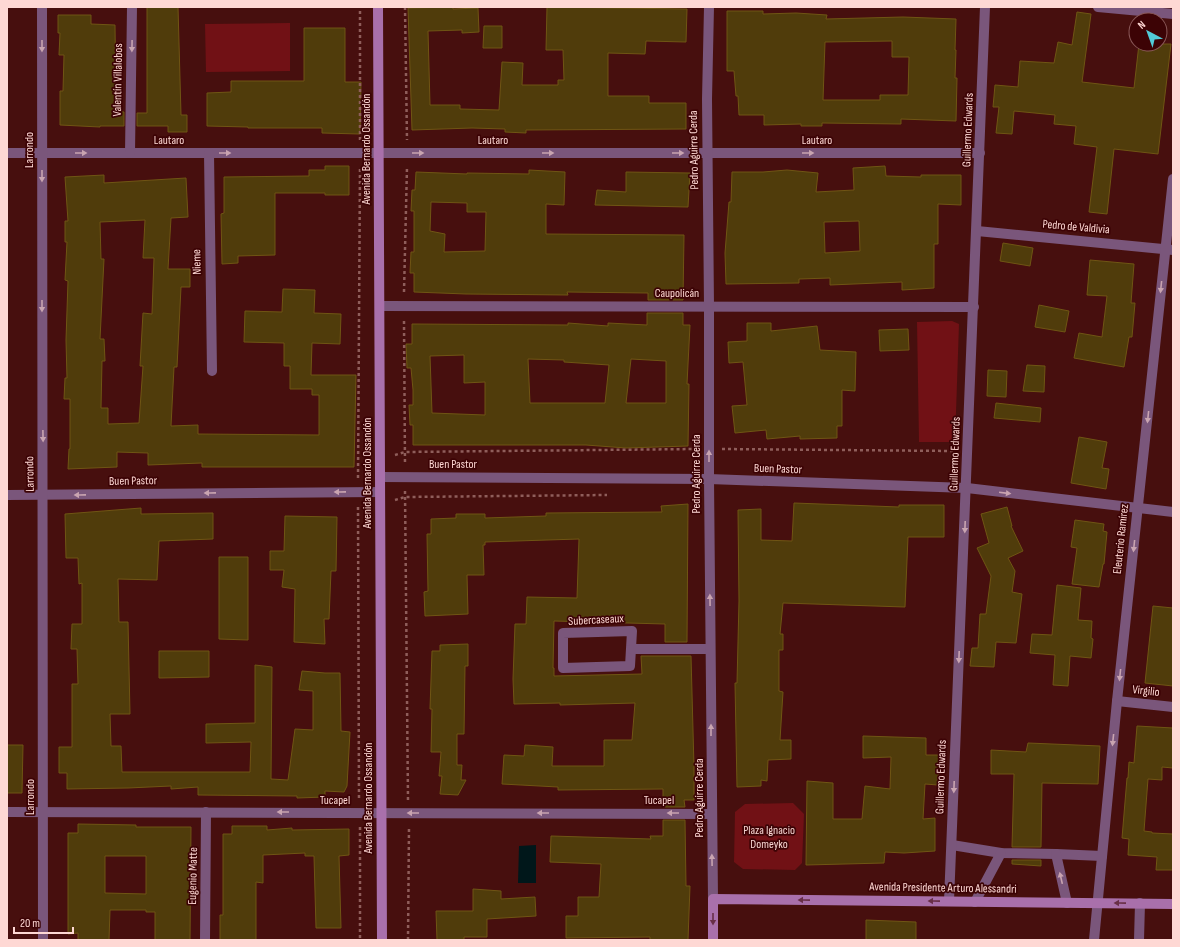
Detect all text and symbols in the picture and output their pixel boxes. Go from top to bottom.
north arrow [1128,12,1168,52]
text: N [1135,18,1148,32]
one-way arrow [39,40,45,53]
one-way arrow [129,40,135,53]
street label: Valentín Villalobos [110,43,126,117]
street label: Avenida Bernardo Ossandón [359,93,374,206]
street label: Guillermo Edwards [959,93,977,167]
street label: Pedro Aguirre Cerda [686,110,702,190]
street label: Larrondo [22,132,37,168]
street label: Lautaro [154,133,184,148]
street label: Lautaro [478,133,508,148]
street label: Lautaro [802,133,832,148]
one-way arrow [75,150,88,156]
one-way arrow [219,150,232,156]
one-way arrow [412,150,425,156]
one-way arrow [542,150,555,156]
one-way arrow [672,150,685,156]
one-way arrow [802,150,815,156]
one-way arrow [39,170,45,183]
street label: Pedro de Valdivia [1042,217,1111,237]
street label: Nieme [189,249,205,275]
one-way arrow [1158,281,1165,294]
street label: Caupolicán [655,286,699,301]
one-way arrow [39,300,45,313]
one-way arrow [1144,411,1151,423]
street label: Avenida Bernardo Ossandón [360,417,375,530]
street label: Guillermo Edwards [946,417,964,491]
one-way arrow [39,430,46,442]
street label: Pedro Aguirre Cerda [689,434,704,514]
one-way arrow [706,449,712,462]
street label: Larrondo [22,456,38,492]
street label: Buen Pastor [429,457,478,472]
street label: Buen Pastor [754,461,803,477]
street label: Buen Pastor [109,473,158,489]
one-way arrow [333,489,346,495]
one-way arrow [204,490,216,497]
one-way arrow [999,490,1011,496]
one-way arrow [73,492,86,498]
street label: Eleuterio Ramírez [1110,503,1132,575]
one-way arrow [961,521,968,533]
one-way arrow [1131,540,1137,552]
one-way arrow [707,593,713,606]
street label: Subercaseaux [568,611,625,629]
one-way arrow [956,651,963,663]
one-way arrow [1117,669,1123,681]
street label: Virgilio [1132,682,1160,700]
one-way arrow [708,723,714,736]
one-way arrow [1110,734,1116,746]
street label: Guillermo Edwards [932,740,950,814]
street label: Avenida Bernardo Ossandón [361,742,376,855]
street label: Pedro Aguirre Cerda [692,758,707,838]
street label: Larrondo [23,779,38,815]
one-way arrow [951,781,957,794]
street label: Tucapel [320,793,350,808]
street label: Tucapel [644,793,674,808]
one-way arrow [276,809,289,815]
one-way arrow [406,810,419,816]
one-way arrow [536,810,549,816]
one-way arrow [666,810,679,816]
park label: Plaza Ignacio Domeyko [743,823,795,852]
street label: Eugenio Matte [185,847,201,905]
one-way arrow [709,853,715,866]
one-way arrow [1058,872,1064,884]
street label: Avenida Presidente Arturo Alessandri [868,879,1017,897]
one-way arrow [797,897,810,903]
one-way arrow [927,898,940,904]
one-way arrow [1113,900,1126,906]
scale bar [14,909,73,935]
one-way arrow [710,913,716,926]
text: 20 m [20,916,40,931]

